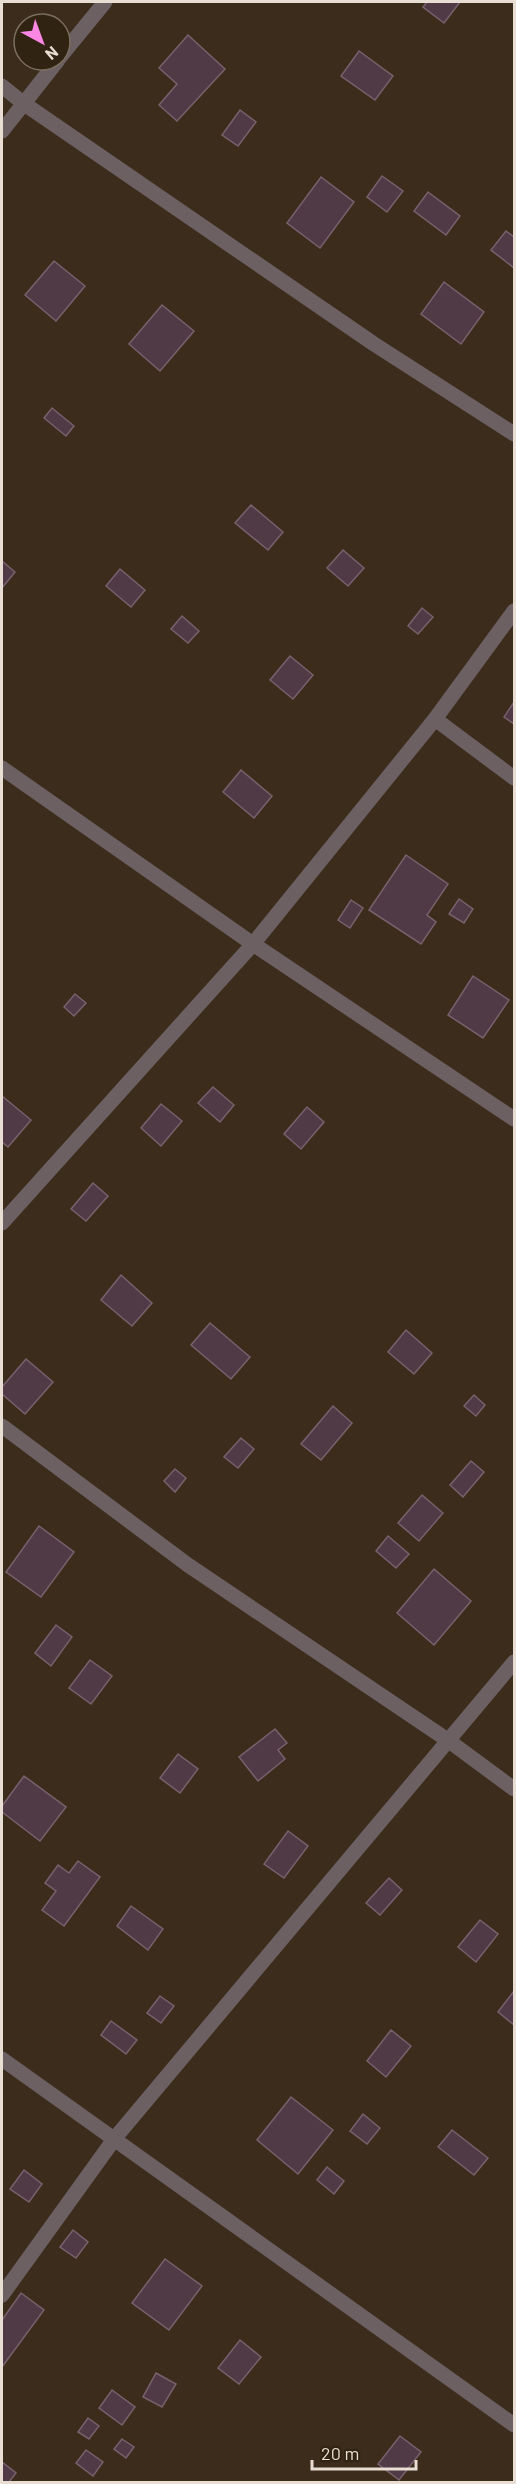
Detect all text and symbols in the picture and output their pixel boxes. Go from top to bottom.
north arrow [12,12,72,72]
text: N [42,43,62,64]
scale bar [312,2433,416,2471]
text: 20 m [321,2442,359,2464]

